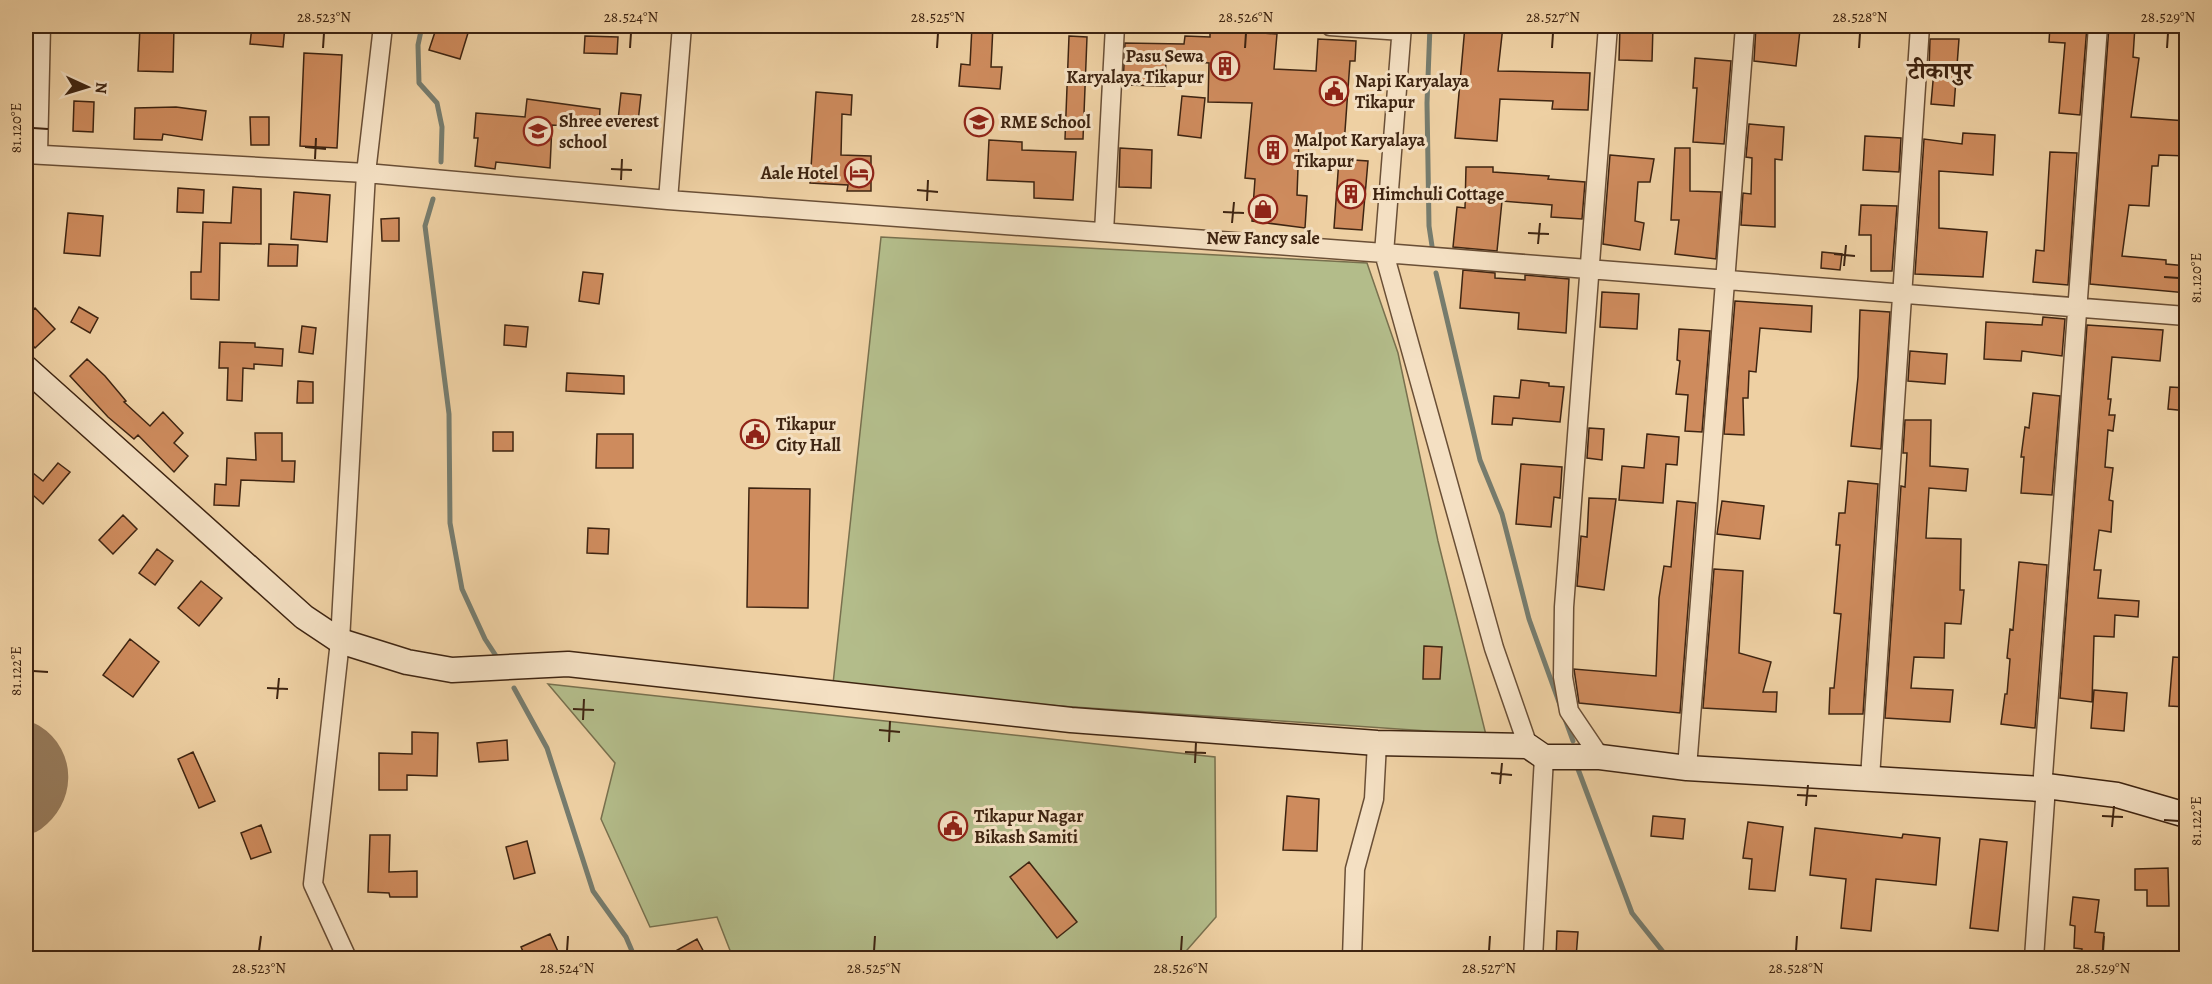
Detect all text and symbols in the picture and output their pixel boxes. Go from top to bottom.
text: 28.523°N [297,7,351,27]
text: 28.524°N [604,7,659,27]
text: 28.525°N [911,7,965,27]
text: 28.526°N [1219,7,1274,27]
text: 28.527°N [1526,7,1580,27]
text: 28.528°N [1832,7,1888,27]
text: 28.529°N [2141,7,2196,27]
place label: Pasu Sewa Karyalaya Tikapur [1066,44,1205,89]
building icon: Pasu Sewa Karyalaya Tikapur [1209,50,1241,82]
district label: टीकापुर [1906,55,1975,87]
north arrow [57,57,117,117]
place label: Napi Karyalaya Tikapur [1355,69,1470,114]
public building icon: Napi Karyalaya Tikapur [1318,75,1350,107]
text: N [90,81,112,95]
text: 81.120°E [6,103,26,153]
school or university icon: RME School [963,106,995,138]
place label: Shree everest school [559,109,659,154]
place label: RME School [1000,110,1091,134]
school or university icon: Shree everest school [522,115,554,147]
place label: Malpot Karyalaya Tikapur [1294,128,1425,173]
building icon: Malpot Karyalaya Tikapur [1257,134,1289,166]
hotel icon: Aale Hotel [843,157,875,189]
place label: Aale Hotel [760,161,838,185]
building icon: Himchuli Cottage [1335,178,1367,210]
place label: Himchuli Cottage [1372,182,1504,206]
shop icon: New Fancy sale [1247,193,1279,225]
place label: New Fancy sale [1206,226,1320,250]
text: 81.120°E [2186,253,2206,303]
place label: Tikapur City Hall [776,412,841,457]
public building icon: Tikapur City Hall [739,418,771,450]
text: 81.122°E [6,646,26,696]
text: 81.122°E [2186,796,2206,846]
place label: Tikapur Nagar Bikash Samiti [974,804,1084,849]
public building icon: Tikapur Nagar Bikash Samiti [937,810,969,842]
text: 28.523°N [232,958,286,978]
text: 28.524°N [540,958,595,978]
text: 28.525°N [847,958,901,978]
text: 28.526°N [1154,958,1209,978]
text: 28.527°N [1462,958,1516,978]
text: 28.528°N [1768,958,1824,978]
text: 28.529°N [2076,958,2131,978]

